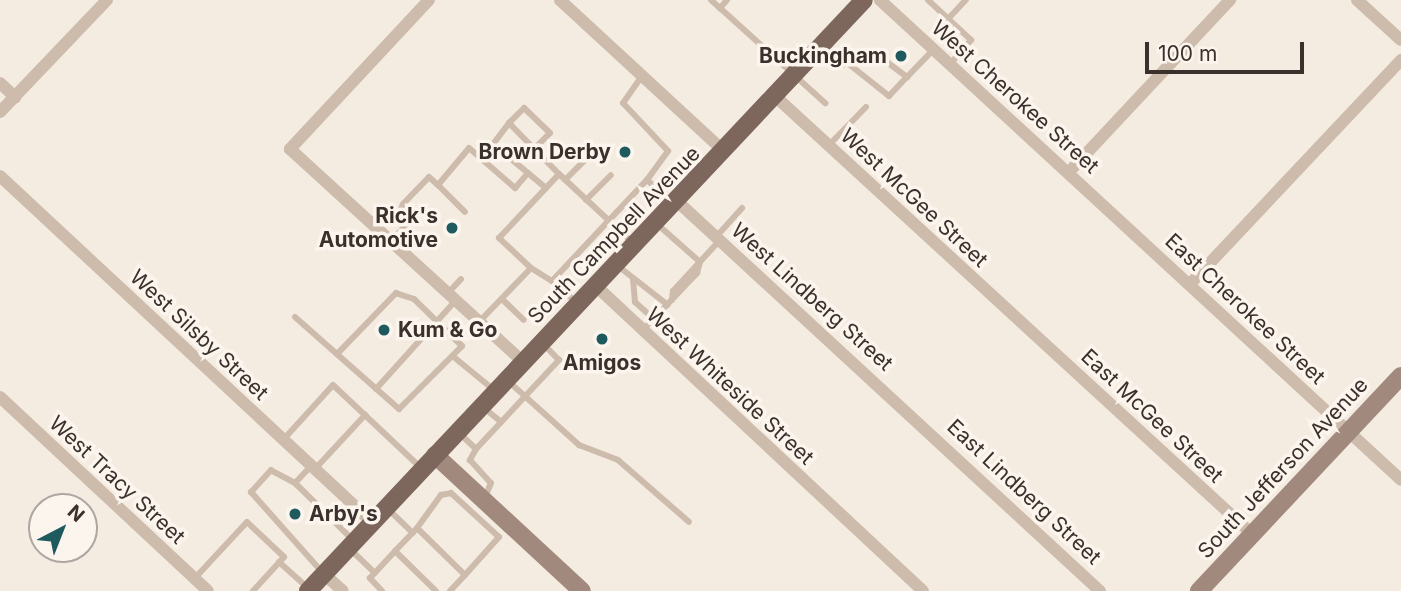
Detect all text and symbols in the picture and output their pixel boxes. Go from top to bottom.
street label: West Cherokee Street [926,15,1104,179]
scale bar [1149,28,1308,72]
text: 100 m [1158,41,1217,66]
place label: Buckingham [759,43,887,69]
marker: Buckingham [893,48,909,64]
street label: West McGee Street [835,123,993,273]
place label: Brown Derby [479,139,611,165]
street label: South Campbell Avenue [523,141,705,329]
marker: Brown Derby [617,144,633,160]
place label: Rick's Automotive [319,203,438,253]
street label: West Lindberg Street [726,218,898,376]
marker: Rick's Automotive [444,220,460,236]
street label: East Cherokee Street [1160,228,1330,390]
street label: West Silsby Street [125,264,273,406]
street label: West Whiteside Street [641,302,819,470]
place label: Kum & Go [398,317,497,343]
marker: Kum & Go [376,322,392,338]
marker: Amigos [594,331,610,347]
street label: East McGee Street [1076,344,1228,488]
place label: Amigos [563,350,641,376]
street label: South Jefferson Avenue [1193,372,1373,564]
street label: West Tracy Street [44,411,190,549]
street label: East Lindberg Street [942,414,1106,570]
north arrow [28,493,98,563]
text: N [63,500,89,527]
place label: Arby's [309,501,378,527]
marker: Arby's [287,506,303,522]

